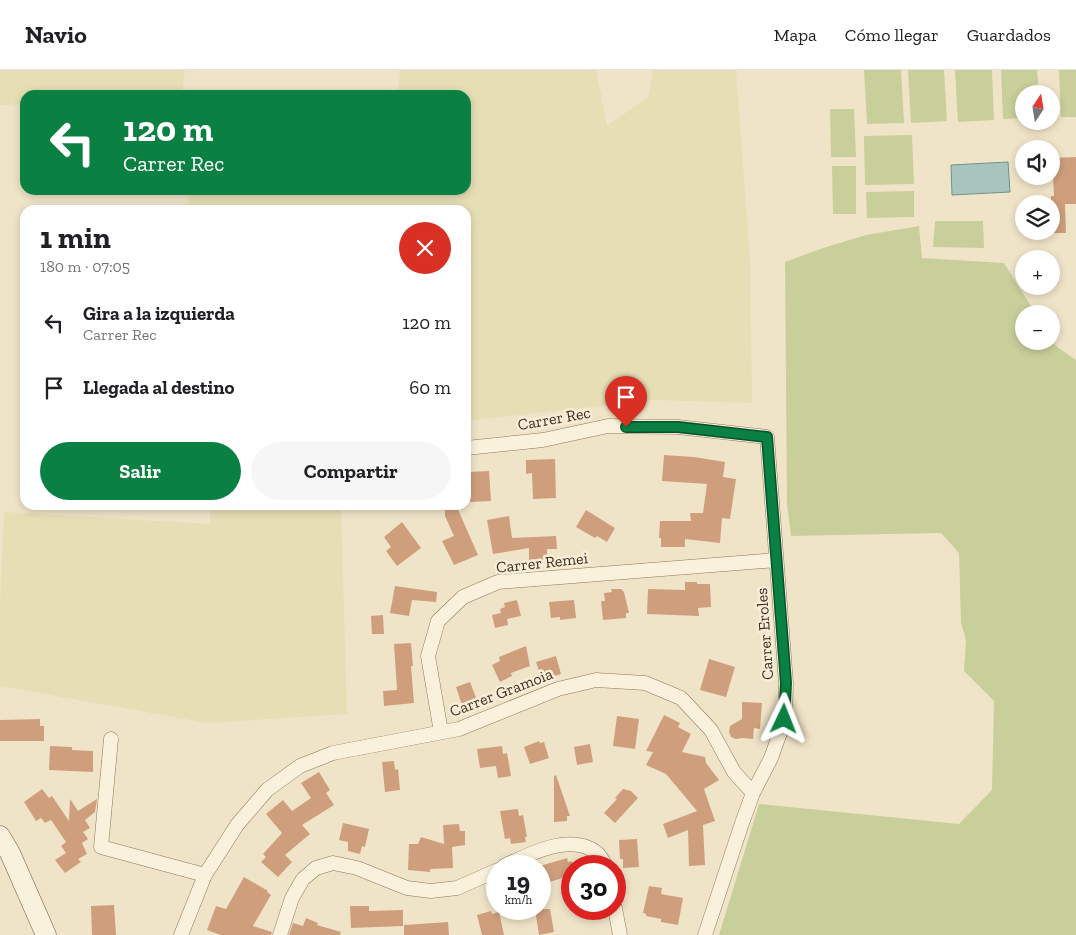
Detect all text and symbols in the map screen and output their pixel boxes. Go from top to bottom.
text: Navio [25,20,87,49]
text: Mapa [774,24,817,46]
text: Cómo llegar [845,24,939,46]
text: Guardados [967,24,1051,46]
north arrow [1015,85,1060,130]
map controls [1015,85,1060,350]
text: 120 m [123,108,213,150]
icon: left [40,110,105,175]
button: sound [1015,140,1060,185]
text: Carrer Rec [123,150,224,177]
button: layers [1015,195,1060,240]
text: 1 min [40,220,111,256]
button: close [399,222,451,274]
button: + [1015,250,1060,295]
text: 180 m · 07:05 [40,257,130,276]
text: Gira a la izquierda [83,302,235,325]
button: − [1015,305,1060,350]
icon: left [40,309,68,337]
text: 120 m [402,311,451,334]
text: Carrer Rec [83,325,157,344]
icon: arrive [40,374,68,402]
text: Llegada al destino [83,376,234,399]
text: 60 m [409,376,451,399]
pin [605,376,647,427]
icon: arrive [612,383,640,411]
street label: Carrer Rec [516,403,592,434]
button: Salir [40,442,241,500]
button: Compartir [251,442,451,500]
street label: Carrer Remei [495,548,589,577]
street label: Carrer Eroles [752,587,777,681]
street label: Carrer Gramoia [447,664,556,721]
position arrow [757,692,809,744]
speed limit sign: 30 [561,855,626,920]
text: 19 [507,866,530,896]
text: km/h [505,893,532,907]

